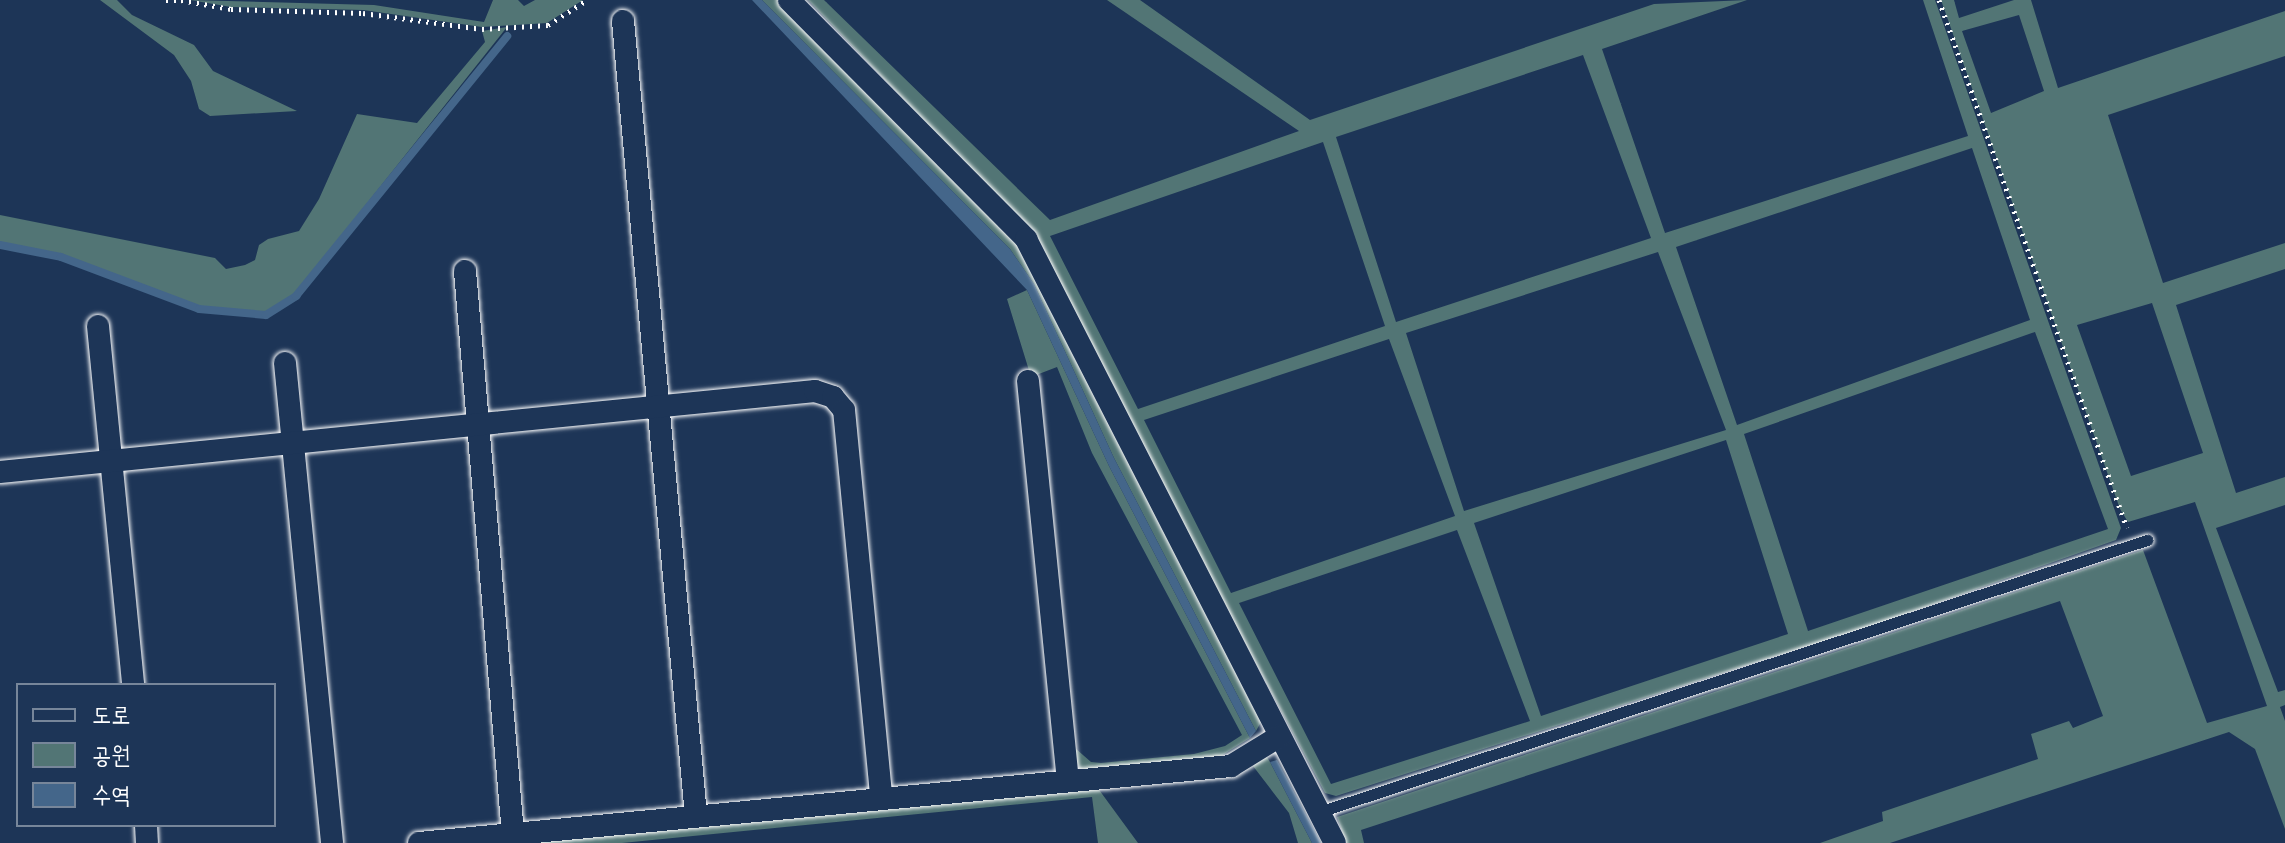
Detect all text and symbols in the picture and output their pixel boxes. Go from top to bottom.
legend [16,683,276,827]
text: 도로 [92,699,131,729]
text: 공원 [92,739,131,769]
text: 수역 [92,779,131,809]

